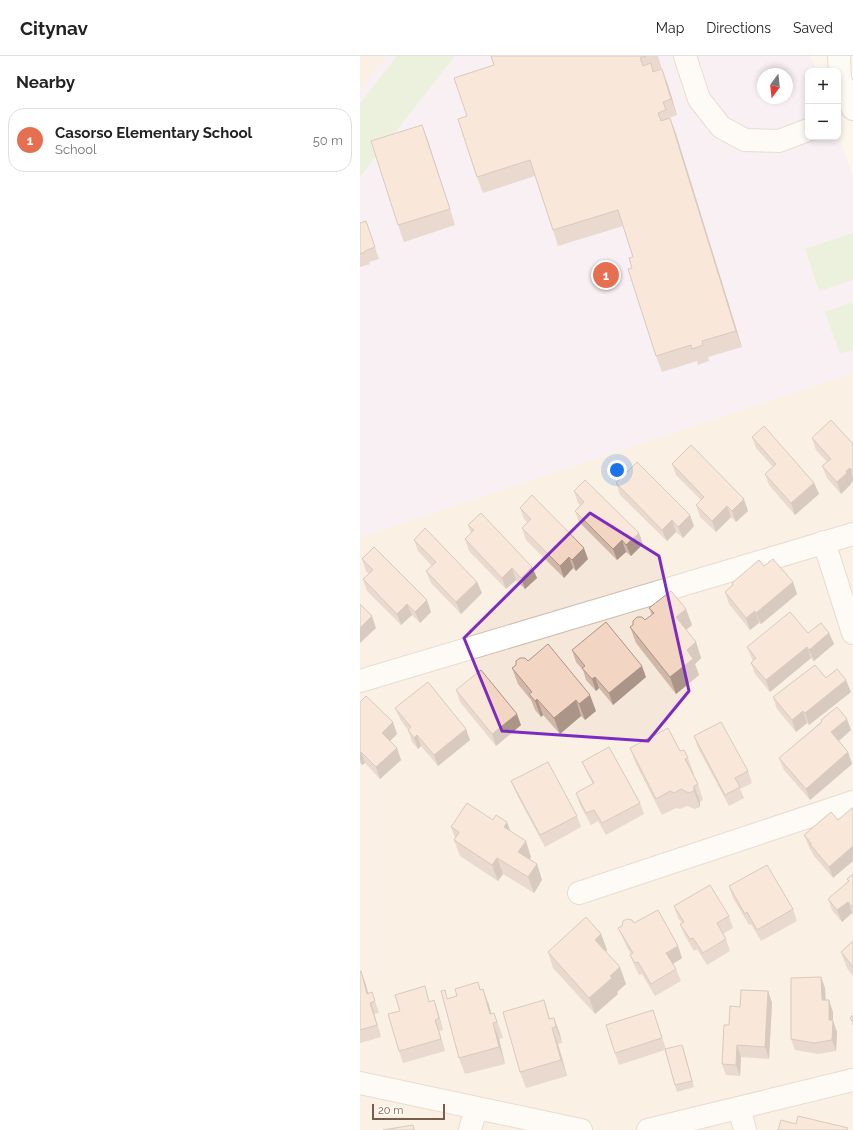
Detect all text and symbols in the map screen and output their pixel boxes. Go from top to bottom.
text: Citynav [20,17,88,39]
text: Map [656,20,684,36]
text: Directions [706,20,771,36]
text: Saved [793,20,833,36]
north arrow [757,68,793,104]
map controls [805,68,841,140]
button: + [805,68,841,104]
text: Nearby [16,72,75,92]
button: − [805,104,841,140]
text: Casorso Elementary School [55,124,252,142]
text: 1 [27,133,33,148]
text: 50 m [313,133,343,148]
text: School [55,142,97,157]
pin: 1 [593,260,619,290]
your location [607,460,627,480]
scale bar [372,1102,445,1121]
text: 20 m [378,1104,403,1117]

